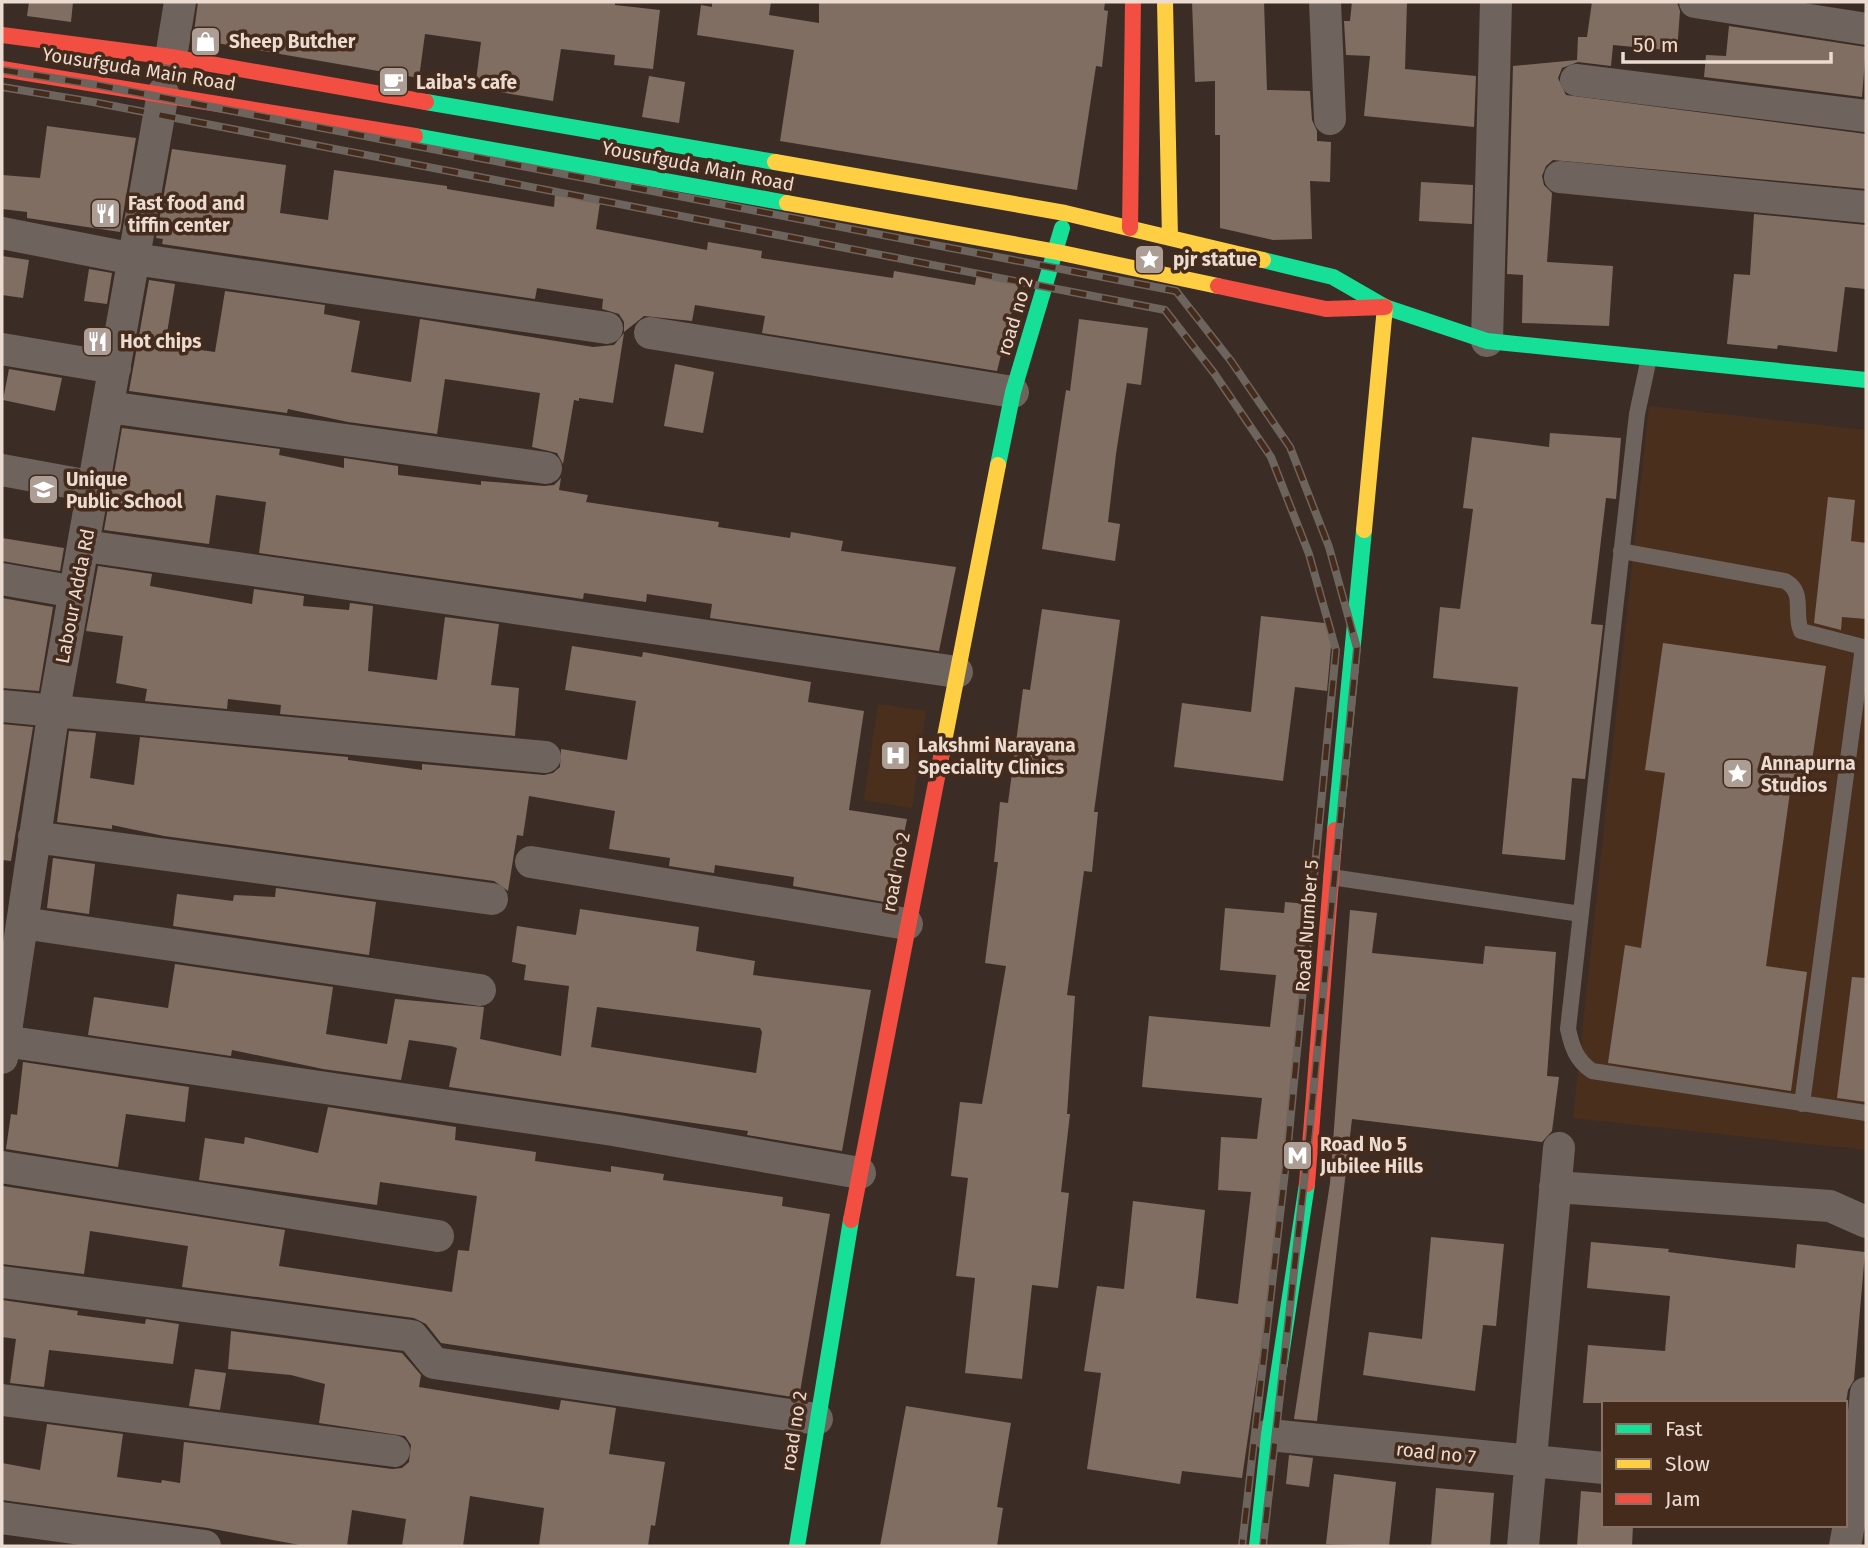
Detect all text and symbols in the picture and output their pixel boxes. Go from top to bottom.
scale bar [1623,21,1831,65]
shop icon: Sheep Butcher [189,24,223,58]
place label: Sheep Butcher [229,30,356,53]
text: 50 m [1633,32,1679,58]
street label: Yousufguda Main Road [41,42,237,96]
cafe icon: Laiba's cafe [376,65,410,99]
place label: Laiba's cafe [416,71,517,94]
street label: Yousufguda Main Road [600,136,796,196]
place label: Fast food and tiffin center [128,192,245,237]
restaurant icon: Fast food and tiffin center [88,197,122,231]
place icon: pjr statue [1133,242,1167,276]
place label: pjr statue [1173,248,1257,271]
street label: road no 2 [992,274,1038,358]
restaurant icon: Hot chips [80,324,114,358]
place label: Hot chips [120,330,202,353]
place label: Unique Public School [66,468,183,513]
school or university icon: Unique Public School [26,473,60,507]
street label: Labour Adda Rd [51,527,99,665]
place label: Lakshmi Narayana Speciality Clinics [918,734,1076,779]
hospital icon: Lakshmi Narayana Speciality Clinics [878,739,912,773]
place label: Annapurna Studios [1760,752,1856,797]
place icon: Annapurna Studios [1721,757,1755,791]
street label: road no 2 [877,830,915,914]
street label: Road Number 5 [1291,859,1323,993]
place label: Road No 5 Jubilee Hills [1319,1133,1423,1178]
metro station icon: Road No 5 Jubilee Hills [1280,1138,1314,1172]
street label: road no 2 [776,1389,812,1473]
legend [1602,1401,1847,1527]
text: Fast [1665,1416,1703,1442]
street label: road no 7 [1395,1437,1477,1469]
text: Slow [1665,1451,1710,1477]
text: Jam [1665,1486,1701,1512]

